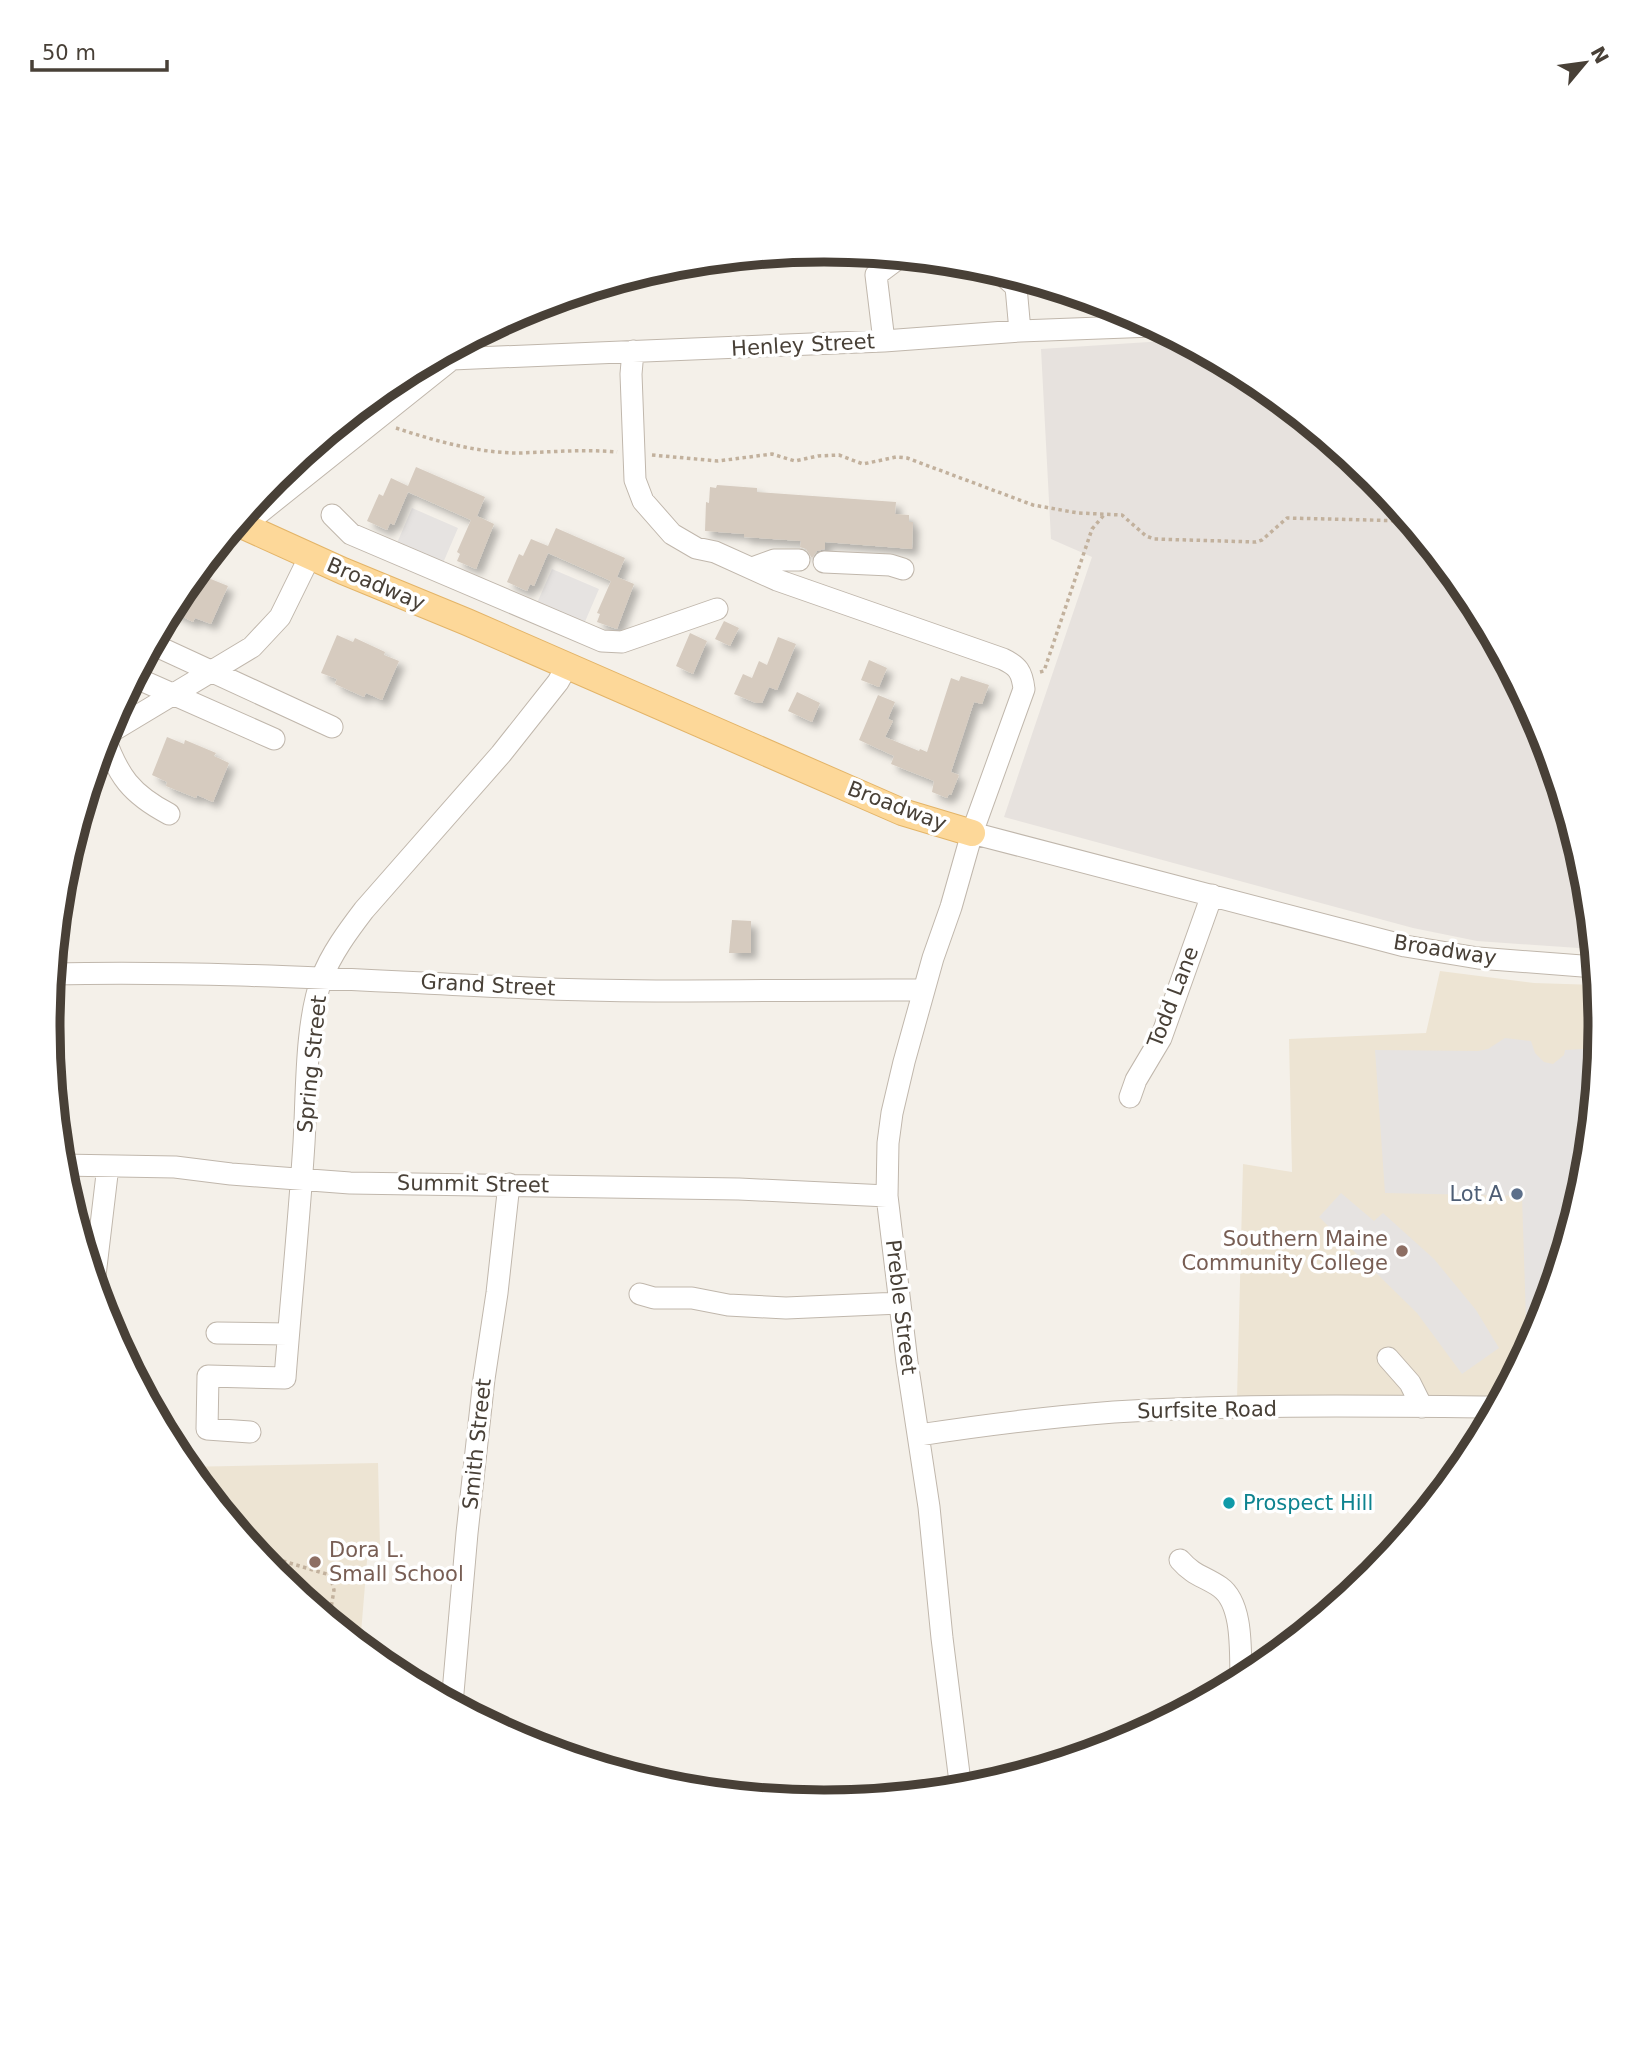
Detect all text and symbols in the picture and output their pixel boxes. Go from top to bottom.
scale bar [32,28,166,72]
north arrow [1550,28,1620,98]
text: 50 m [42,41,96,65]
text: N [1586,42,1613,67]
street label: Henley Street [731,329,875,361]
street label: Broadway [323,553,429,615]
street label: Broadway [844,776,950,836]
street label: Broadway [1392,930,1498,970]
street label: Todd Lane [1142,943,1203,1052]
street label: Grand Street [420,969,556,1001]
street label: Spring Street [293,994,331,1134]
street label: Summit Street [397,1171,549,1197]
place label: Lot A [1450,1182,1504,1206]
marker: Lot A [1509,1186,1525,1202]
place label: Southern Maine Community College [1181,1227,1388,1275]
street label: Preble Street [881,1238,921,1376]
marker: Southern Maine Community College [1394,1243,1410,1259]
street label: Smith Street [458,1377,496,1511]
street label: Surfsite Road [1137,1397,1277,1423]
place label: Prospect Hill [1243,1491,1373,1515]
marker: Prospect Hill [1221,1495,1237,1511]
place label: Dora L. Small School [329,1538,464,1586]
marker: Dora L. Small School [307,1554,323,1570]

